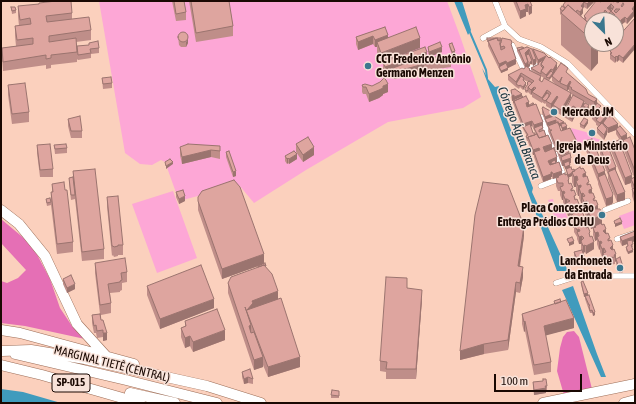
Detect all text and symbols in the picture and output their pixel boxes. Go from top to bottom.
north arrow [584,12,624,52]
text: N [603,35,614,49]
place label: CCT Frederico Antônio Germano Menzen [376,52,471,80]
marker: CCT Frederico Antônio Germano Menzen [363,61,373,71]
water label: Córrego Água Branca [494,84,544,182]
place label: Mercado JM [562,105,614,119]
marker: Mercado JM [549,107,559,117]
marker: Igreja Ministério de Deus [587,128,597,138]
place label: Igreja Ministério de Deus [556,139,628,167]
place label: Placa Concessão Entrega Prédios CDHU [498,201,594,229]
marker: Placa Concessão Entrega Prédios CDHU [597,210,607,220]
place label: Lanchonete da Entrada [560,254,612,282]
marker: Lanchonete da Entrada [615,263,625,273]
street label: MARGINAL TIETÊ (CENTRAL) [52,343,172,385]
scale bar [496,366,584,392]
road number: SP-015 [52,374,90,392]
text: 100 m [501,374,528,388]

